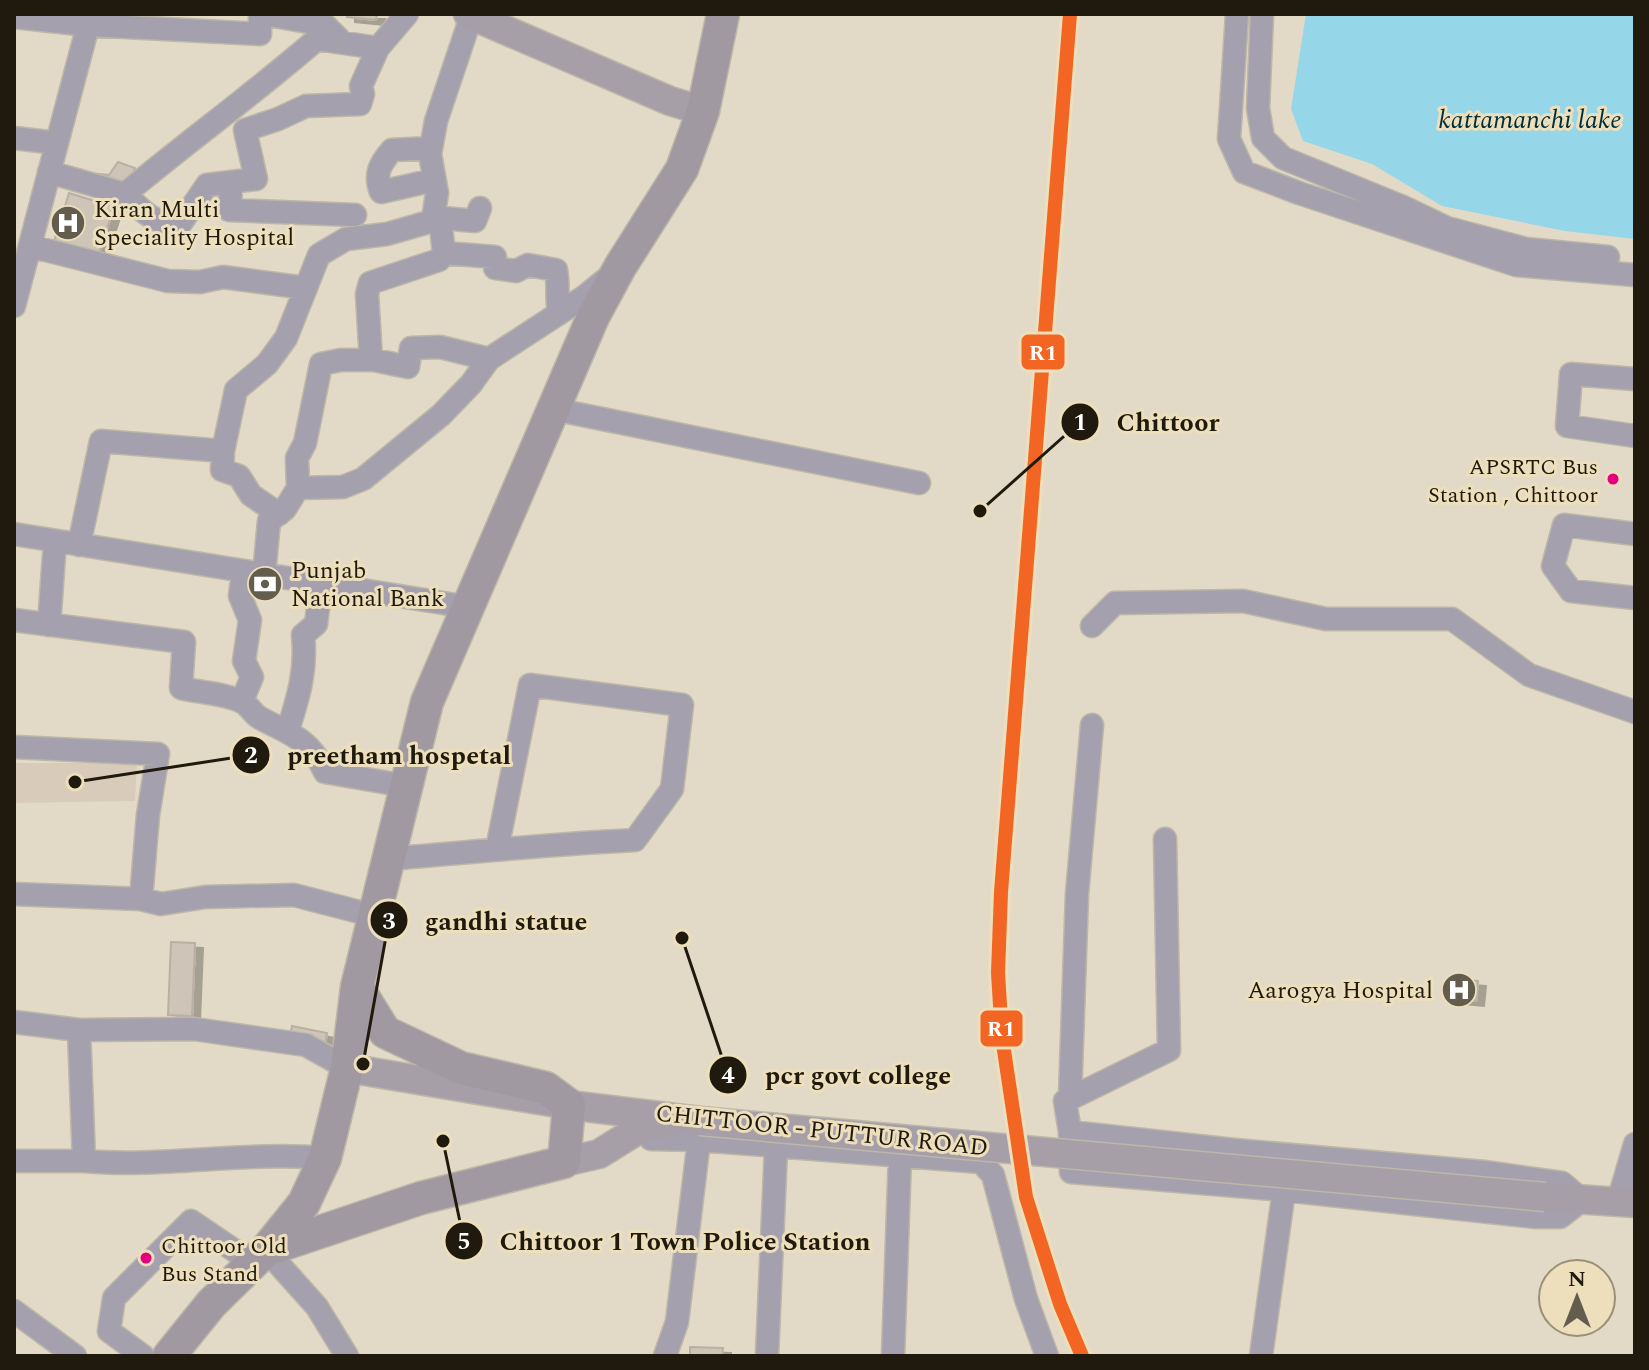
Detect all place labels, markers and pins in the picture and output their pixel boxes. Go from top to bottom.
place label: Kiran Multi Speciality Hospital [94,192,294,256]
hospital icon: Kiran Multi Speciality Hospital [49,204,87,242]
callout: Chittoor [1060,397,1235,447]
place label: APSRTC Bus Station , Chittoor [1428,451,1598,512]
marker: APSRTC Bus Station , Chittoor [1605,471,1621,487]
place label: Punjab National Bank [291,553,444,617]
bank icon: Punjab National Bank [246,565,284,603]
callout: preetham hospetal [231,730,527,780]
callout: gandhi statue [369,895,603,945]
hospital icon: Aarogya Hospital [1440,971,1478,1009]
place label: Aarogya Hospital [1248,973,1433,1009]
callout: pcr govt college [708,1050,967,1100]
callout: Chittoor 1 Town Police Station [444,1216,886,1266]
place label: Chittoor Old Bus Stand [161,1230,287,1291]
marker: Chittoor Old Bus Stand [138,1250,154,1266]

